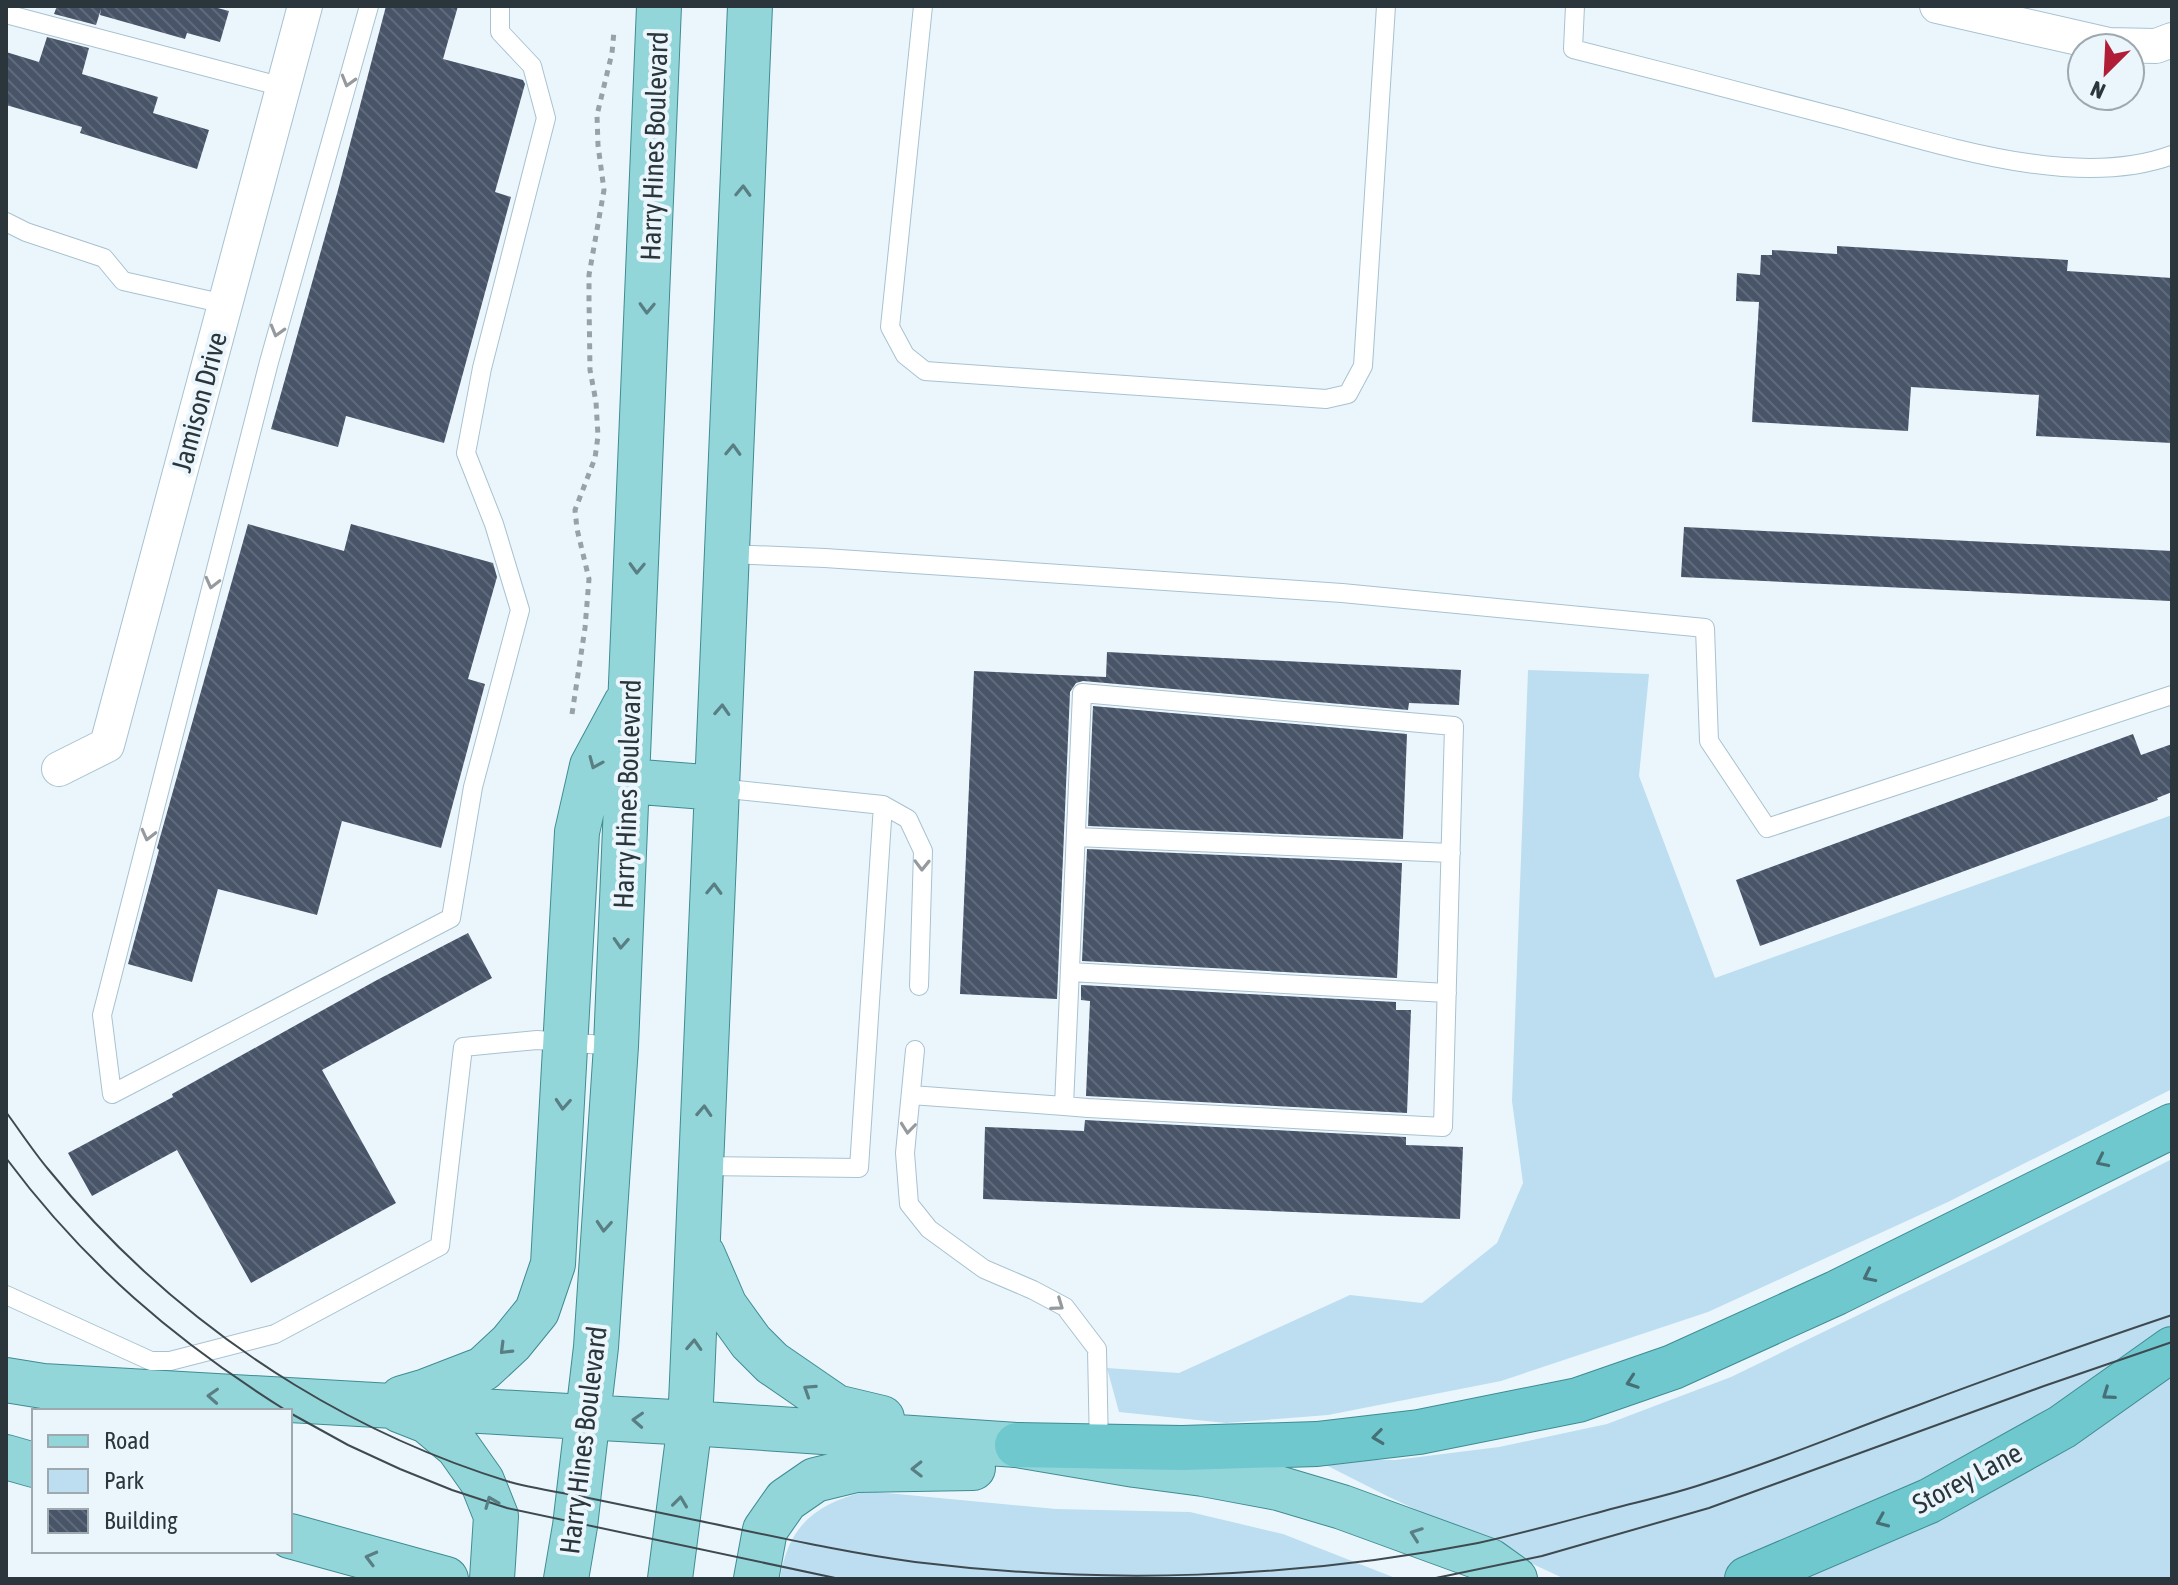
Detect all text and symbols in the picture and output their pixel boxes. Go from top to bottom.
street label: Harry Hines Boulevard [634,31,674,261]
north arrow [2066,32,2146,112]
one-way arrow [341,74,357,88]
text: N [2087,76,2109,105]
one-way arrow [735,184,752,197]
one-way arrow [639,302,656,315]
one-way arrow [270,324,286,338]
street label: Jamison Drive [165,329,233,475]
one-way arrow [724,443,741,456]
one-way arrow [628,562,645,575]
one-way arrow [205,575,222,589]
street label: Harry Hines Boulevard [607,679,647,909]
one-way arrow [713,703,730,716]
one-way arrow [588,755,605,769]
one-way arrow [140,827,157,841]
one-way arrow [914,859,931,872]
one-way arrow [705,882,722,895]
one-way arrow [612,937,629,950]
one-way arrow [555,1098,572,1111]
one-way arrow [695,1104,712,1117]
one-way arrow [899,1122,916,1135]
one-way arrow [2096,1151,2111,1166]
one-way arrow [596,1220,613,1233]
one-way arrow [1863,1267,1878,1282]
one-way arrow [1050,1295,1064,1310]
street label: Harry Hines Boulevard [553,1324,613,1556]
one-way arrow [685,1338,702,1351]
one-way arrow [499,1340,514,1354]
one-way arrow [1626,1372,1640,1388]
one-way arrow [803,1384,818,1399]
one-way arrow [2103,1384,2117,1399]
one-way arrow [206,1387,219,1404]
legend [32,1409,292,1553]
one-way arrow [631,1412,644,1429]
text: Road [104,1427,150,1454]
one-way arrow [1371,1428,1384,1445]
street label: Storey Lane [1907,1436,2027,1520]
one-way arrow [910,1460,923,1478]
text: Park [104,1467,145,1494]
one-way arrow [671,1495,688,1508]
one-way arrow [484,1496,500,1510]
text: Building [104,1507,178,1534]
one-way arrow [1876,1512,1890,1528]
one-way arrow [1410,1527,1424,1544]
one-way arrow [365,1551,379,1568]

